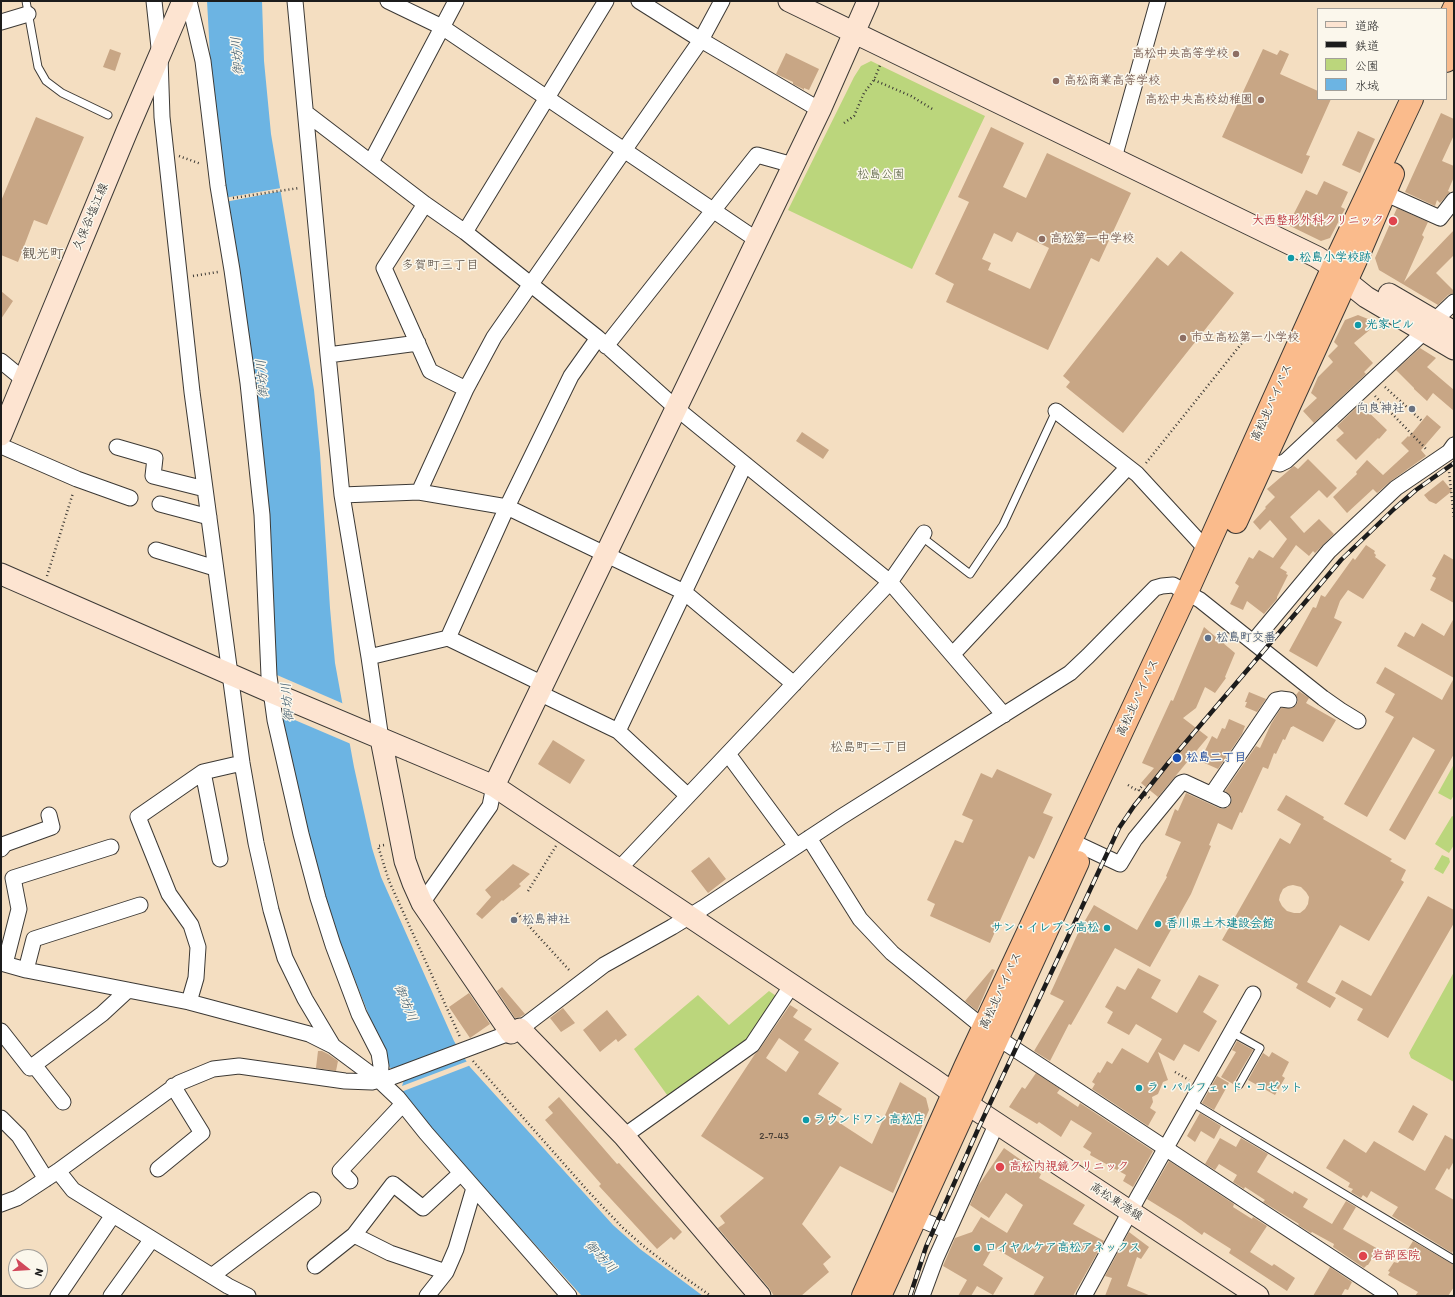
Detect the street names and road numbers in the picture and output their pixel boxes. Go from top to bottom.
street label: 久保谷塩江線 [70,181,112,253]
street label: 高松北バイパス [1248,362,1296,444]
street label: 高松北バイパス [1114,657,1162,739]
street label: 高松北バイパス [977,950,1025,1032]
street label: 高松東港線 [1087,1180,1145,1224]

